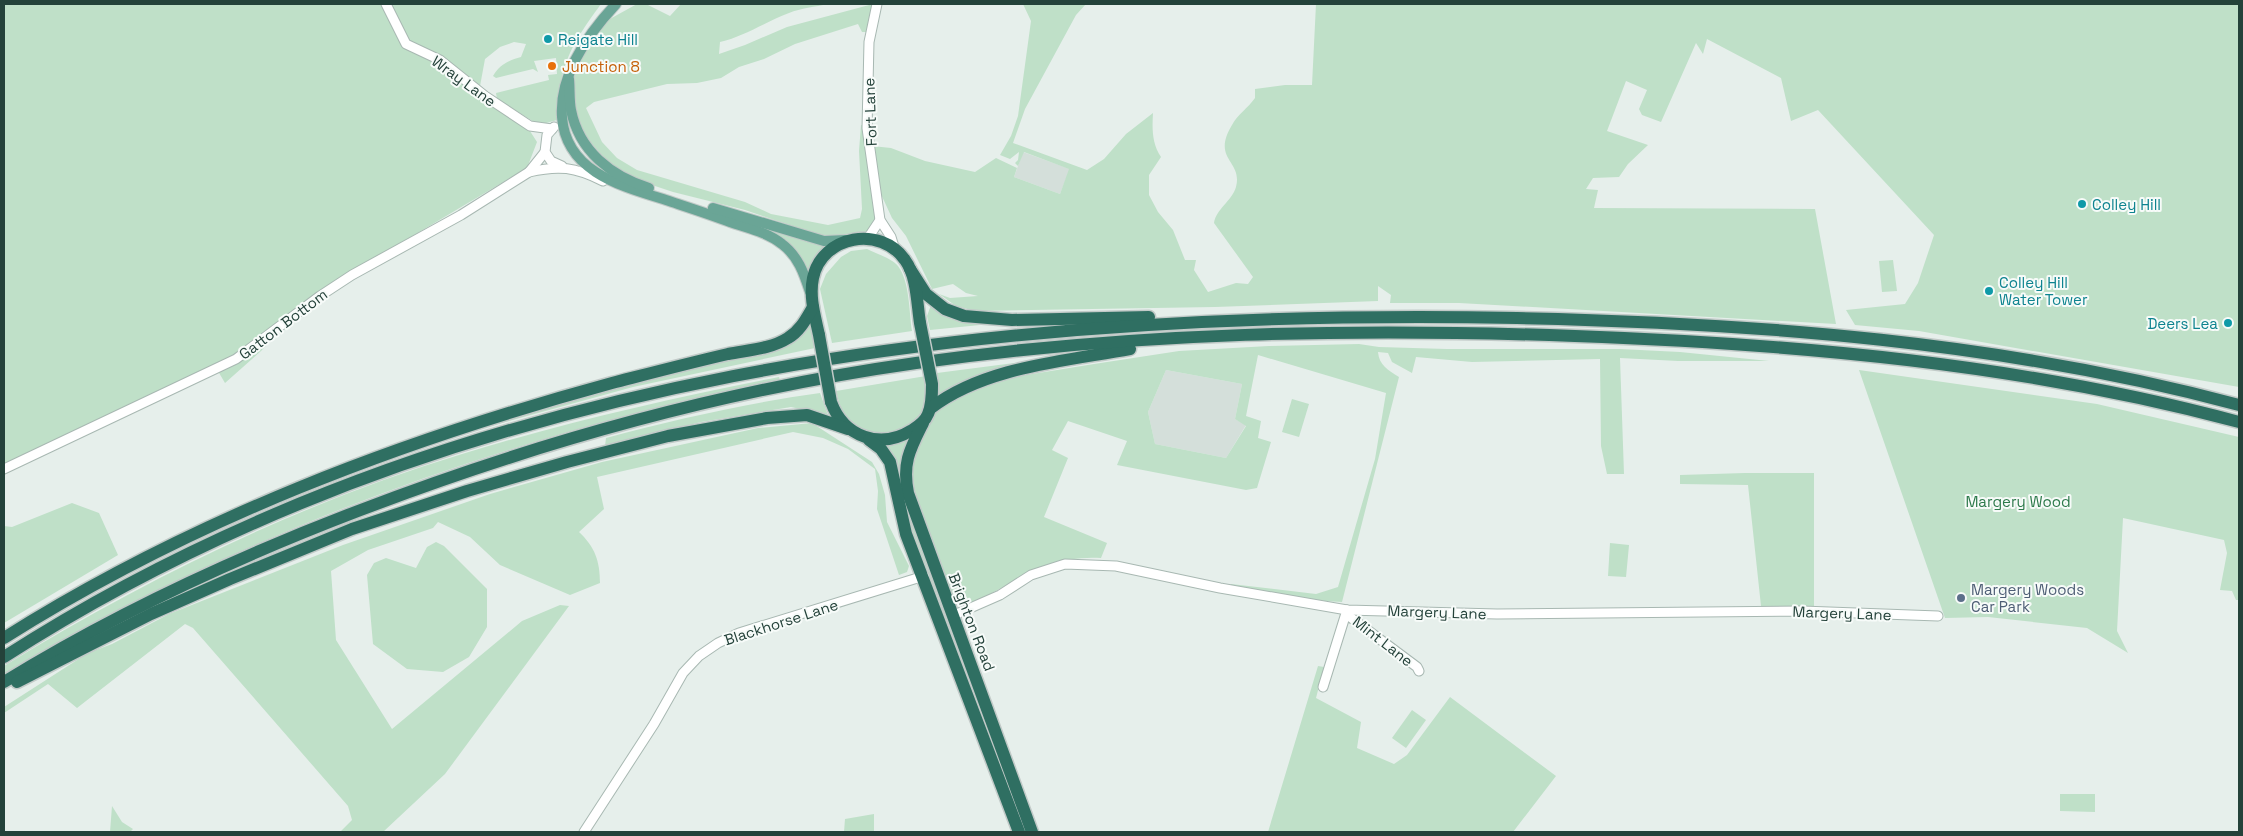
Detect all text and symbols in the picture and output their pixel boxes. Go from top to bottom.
place label: Reigate Hill [558,30,638,49]
marker: Reigate Hill [542,33,554,45]
street label: Wray Lane [428,51,500,111]
place label: Junction 8 [562,57,640,76]
marker: Junction 8 [546,60,558,72]
street label: Fort Lane [859,77,881,147]
place label: Colley Hill [2092,195,2161,214]
marker: Colley Hill [2076,198,2088,210]
place label: Colley Hill Water Tower [1999,273,2088,309]
street label: Gatton Bottom [235,285,331,363]
marker: Colley Hill Water Tower [1983,285,1995,297]
place label: Deers Lea [2147,314,2218,333]
marker: Deers Lea [2222,317,2234,329]
park label: Margery Wood [1965,492,2071,511]
street label: Brighton Road [945,570,999,674]
place label: Margery Woods Car Park [1971,580,2084,616]
marker: Margery Woods Car Park [1955,592,1967,604]
street label: Blackhorse Lane [722,595,840,649]
street label: Margery Lane [1387,601,1487,623]
street label: Margery Lane [1792,602,1892,624]
street label: Mint Lane [1349,612,1417,671]

